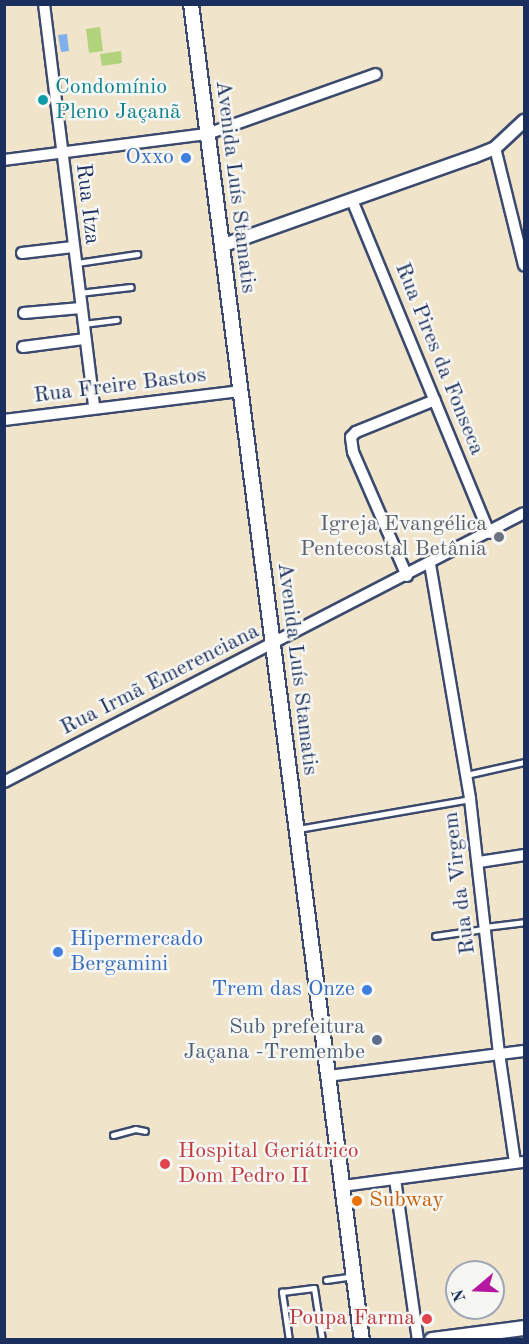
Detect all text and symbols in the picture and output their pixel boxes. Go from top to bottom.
place label: Condomínio Pleno Jaçanã [55,74,181,125]
street label: Avenida Luís Stamatis [209,79,261,295]
marker: Condomínio Pleno Jaçanã [36,93,50,107]
place label: Oxxo [125,145,174,171]
marker: Oxxo [179,151,193,165]
street label: Rua Itza [69,162,105,246]
street label: Rua Pires da Fonseca [388,259,490,459]
street label: Rua Freire Bastos [32,362,208,410]
place label: Igreja Evangélica Pentecostal Betânia [300,511,487,562]
marker: Igreja Evangélica Pentecostal Betânia [492,530,506,544]
street label: Avenida Luís Stamatis [271,561,323,777]
street label: Rua Irmã Emerenciana [56,618,264,742]
street label: Rua da Virgem [438,810,482,956]
place label: Hipermercado Bergamini [70,926,203,978]
marker: Hipermercado Bergamini [51,945,65,959]
place label: Trem das Onze [211,977,355,1003]
marker: Trem das Onze [360,983,374,997]
place label: Sub prefeitura Jaçana -Tremembe [183,1014,365,1066]
marker: Sub prefeitura Jaçana -Tremembe [370,1033,384,1047]
place label: Hospital Geriátrico Dom Pedro II [178,1138,359,1190]
marker: Hospital Geriátrico Dom Pedro II [156,1155,174,1173]
place label: Subway [369,1188,444,1214]
marker: Subway [350,1194,364,1208]
north arrow [445,1260,505,1320]
text: N [450,1287,469,1304]
place label: Poupa Farma [288,1306,415,1332]
marker: Poupa Farma [420,1312,434,1326]

